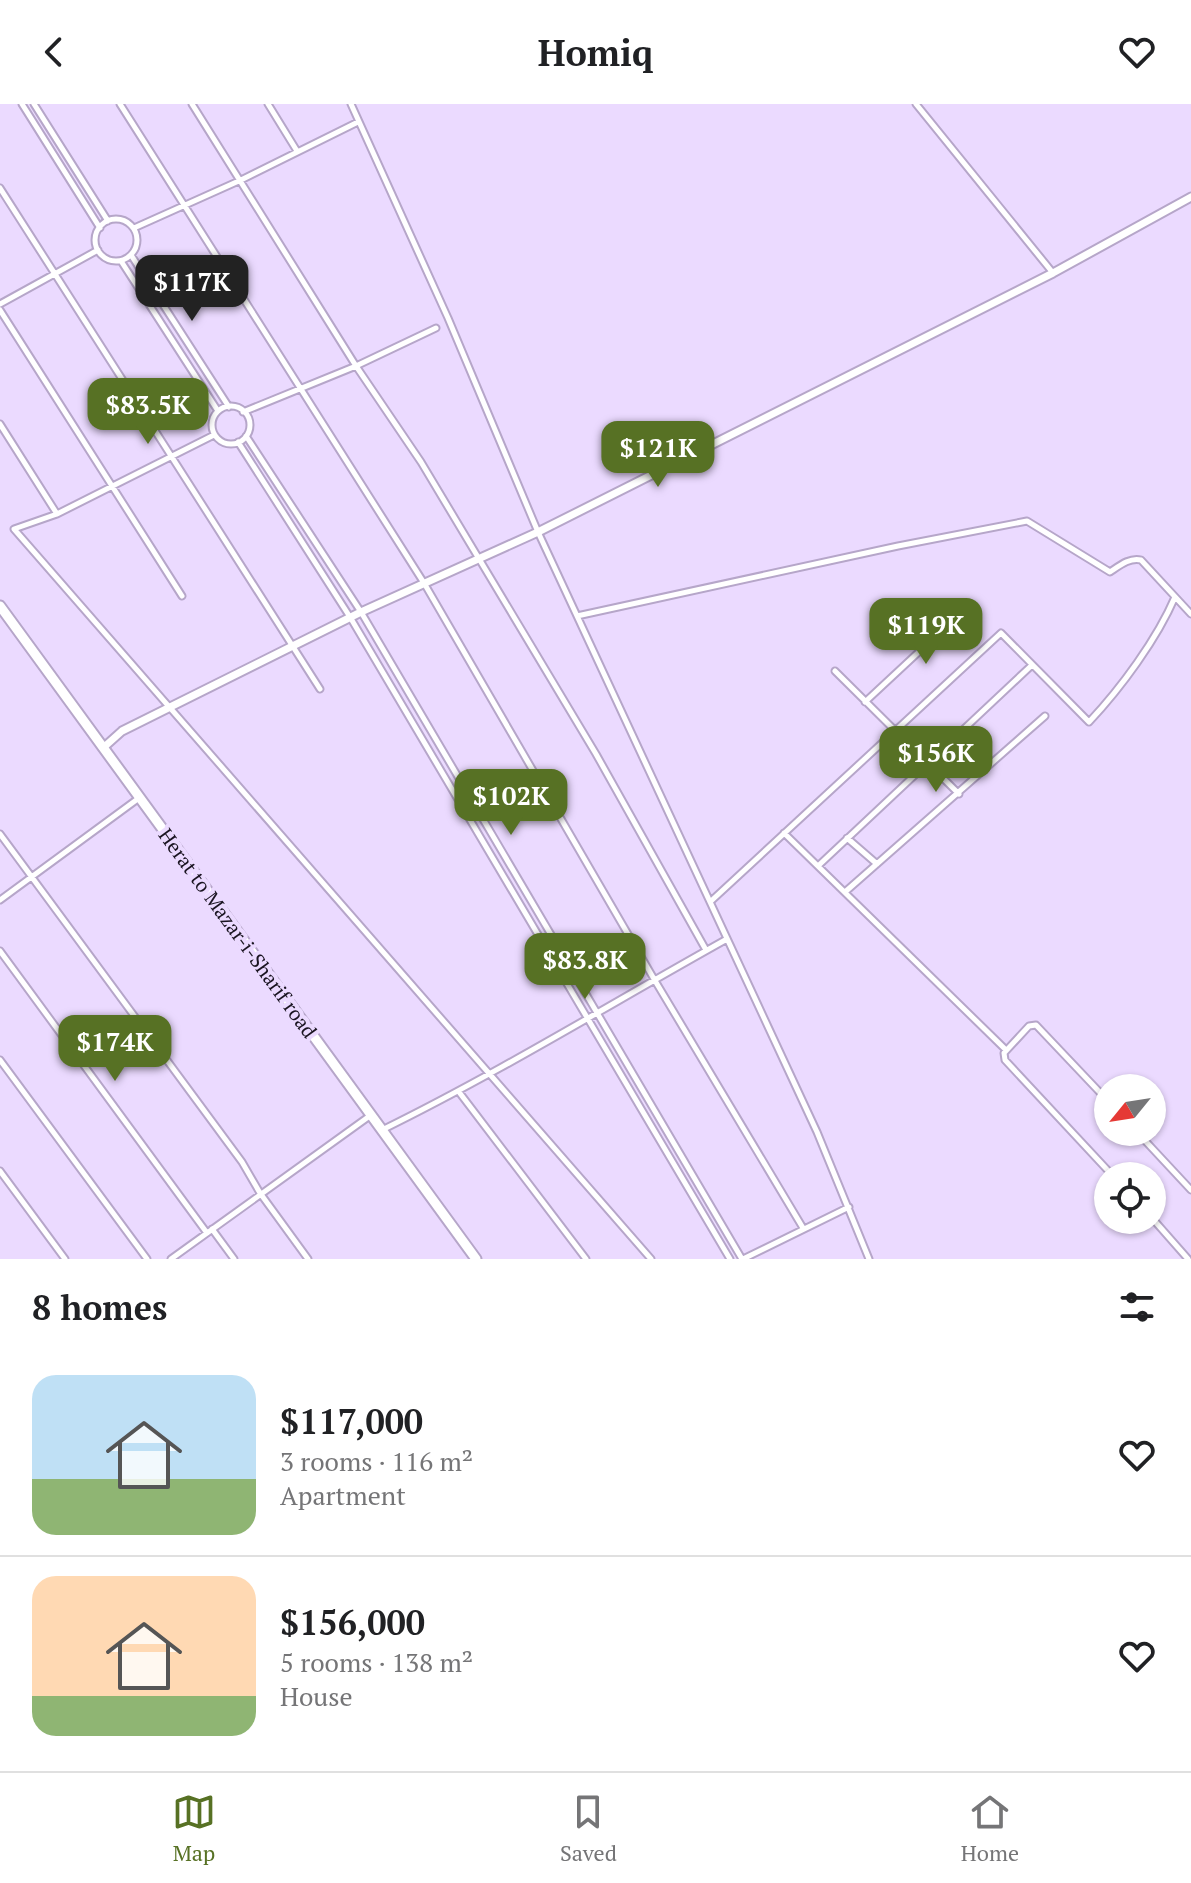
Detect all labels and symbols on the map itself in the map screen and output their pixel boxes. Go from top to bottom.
pin: $117K [136,255,248,323]
pin: $83.5K [83,378,213,446]
pin: $121K [602,421,714,489]
pin: $119K [870,598,982,666]
pin: $156K [880,726,992,794]
pin: $102K [455,769,567,837]
street label: Herat to Mazar-i-Sharif road [153,823,323,1043]
pin: $83.8K [520,933,650,1001]
pin: $174K [59,1015,171,1083]
north arrow [1094,1074,1166,1146]

